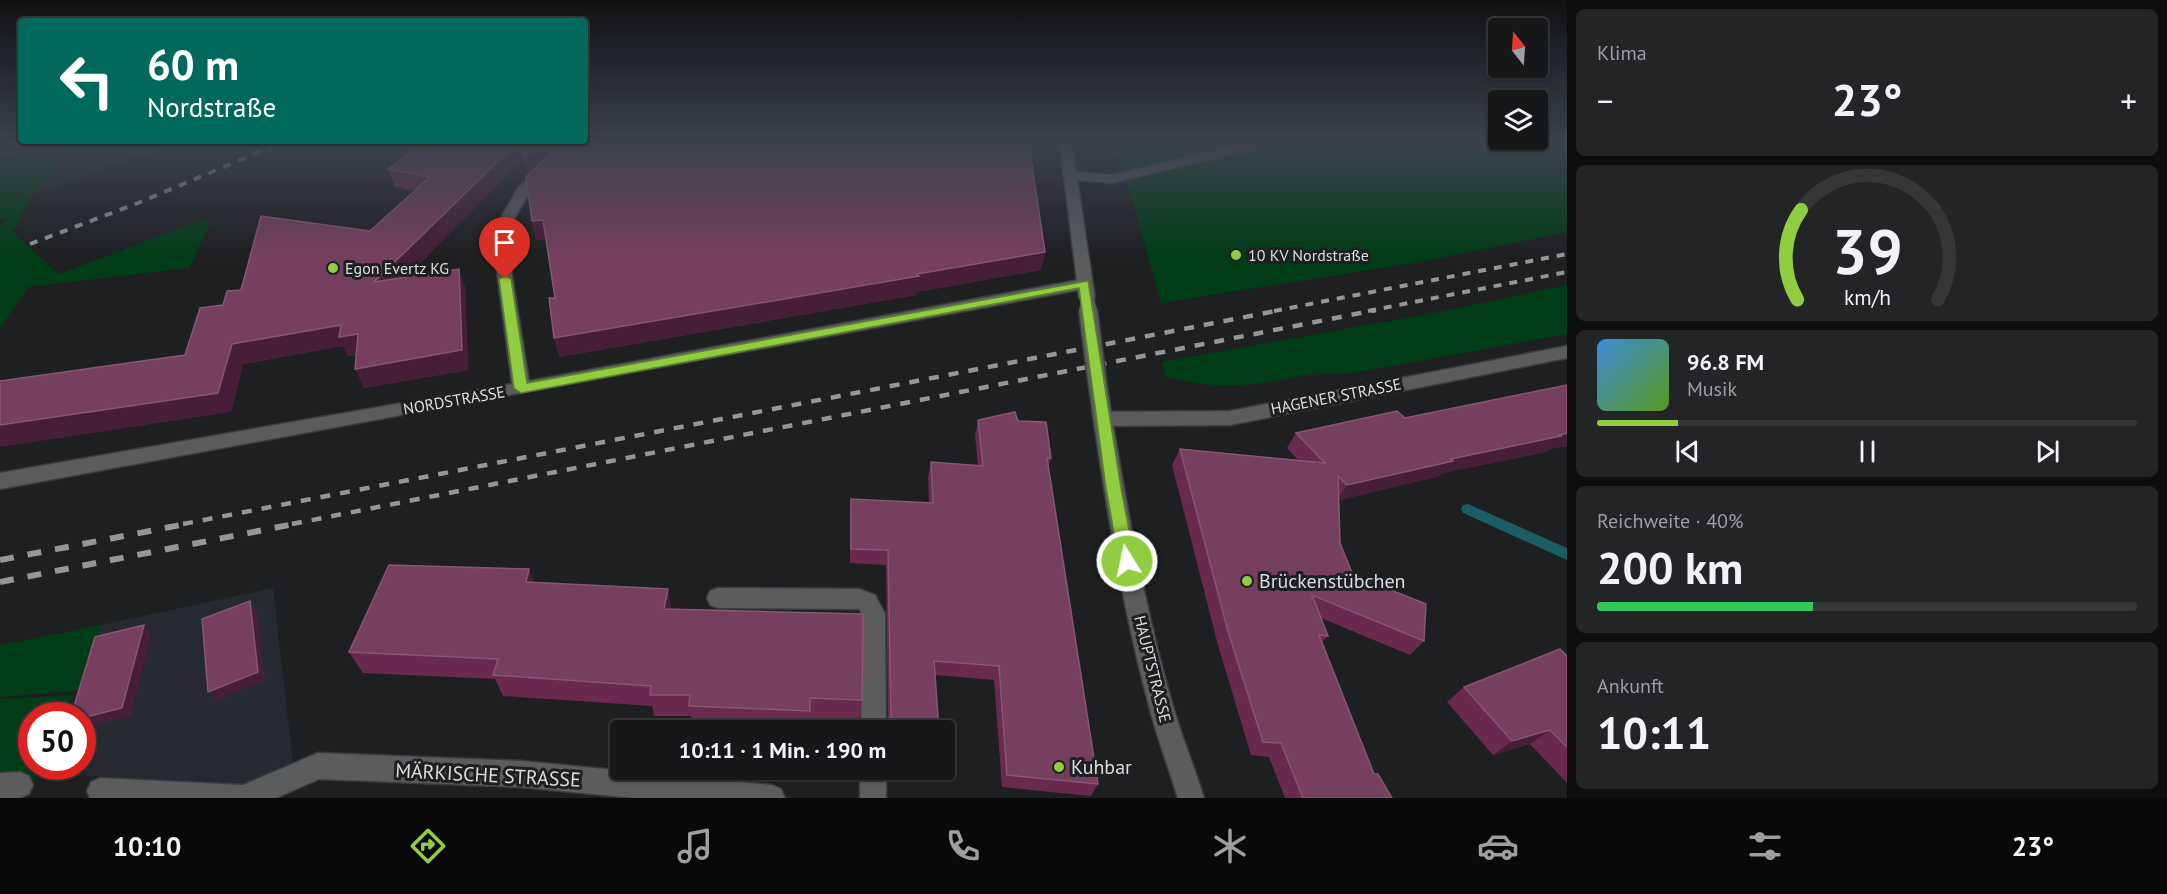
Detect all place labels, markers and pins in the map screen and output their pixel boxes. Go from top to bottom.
pin [479,217,530,279]
place label: 10 KV Nordstraße [1248,245,1369,265]
marker: 10 KV Nordstraße [1229,248,1243,262]
place label: Egon Evertz KG [345,258,449,278]
marker: Egon Evertz KG [326,261,340,275]
place label: Brückenstübchen [1259,568,1406,594]
marker: Brückenstübchen [1240,574,1254,588]
place label: Kuhbar [1071,754,1132,780]
marker: Kuhbar [1052,760,1066,774]

